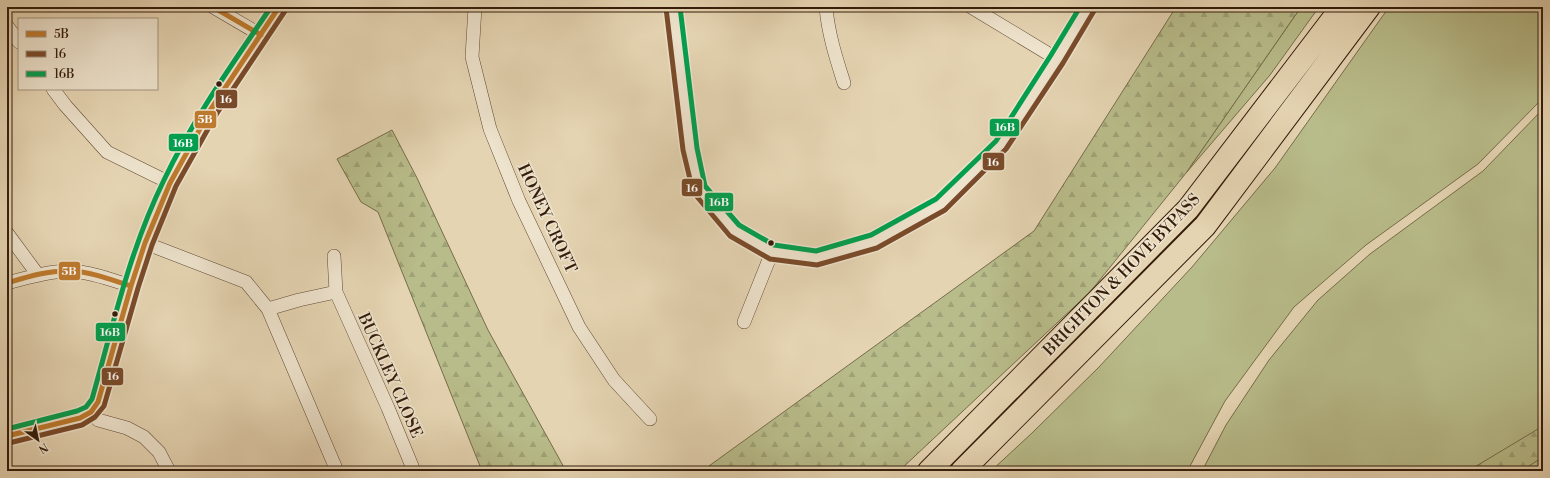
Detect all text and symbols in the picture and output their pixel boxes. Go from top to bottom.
legend [18,18,158,90]
text: 5B [54,27,69,42]
text: 16 [54,47,66,62]
text: 16B [54,67,74,82]
unlabelled marker [214,79,224,89]
line badge: 16 [215,89,238,109]
text: 16 [220,93,232,107]
line badge: 5B [194,110,217,129]
text: 5B [197,113,213,127]
line badge: 16B [989,118,1020,137]
text: 16B [995,121,1015,135]
line badge: 16B [168,133,199,152]
text: 16B [173,137,193,151]
line badge: 16 [982,152,1005,171]
text: 16 [987,156,999,170]
street label: HONEY CROFT [513,161,581,276]
line badge: 16 [681,178,703,197]
text: 16 [686,182,698,196]
street label: BRIGHTON & HOVE BYPASS [1038,189,1205,361]
line badge: 16B [704,192,734,212]
text: 16B [709,196,729,210]
unlabelled marker [766,238,776,248]
line badge: 5B [58,261,81,281]
text: 5B [61,265,77,279]
unlabelled marker [110,309,120,319]
street label: BUCKLEY CLOSE [353,309,427,441]
line badge: 16B [95,322,126,342]
text: 16B [100,326,120,340]
line badge: 16 [101,367,124,386]
text: 16 [107,370,119,384]
north arrow [18,420,58,460]
text: N [35,439,50,456]

